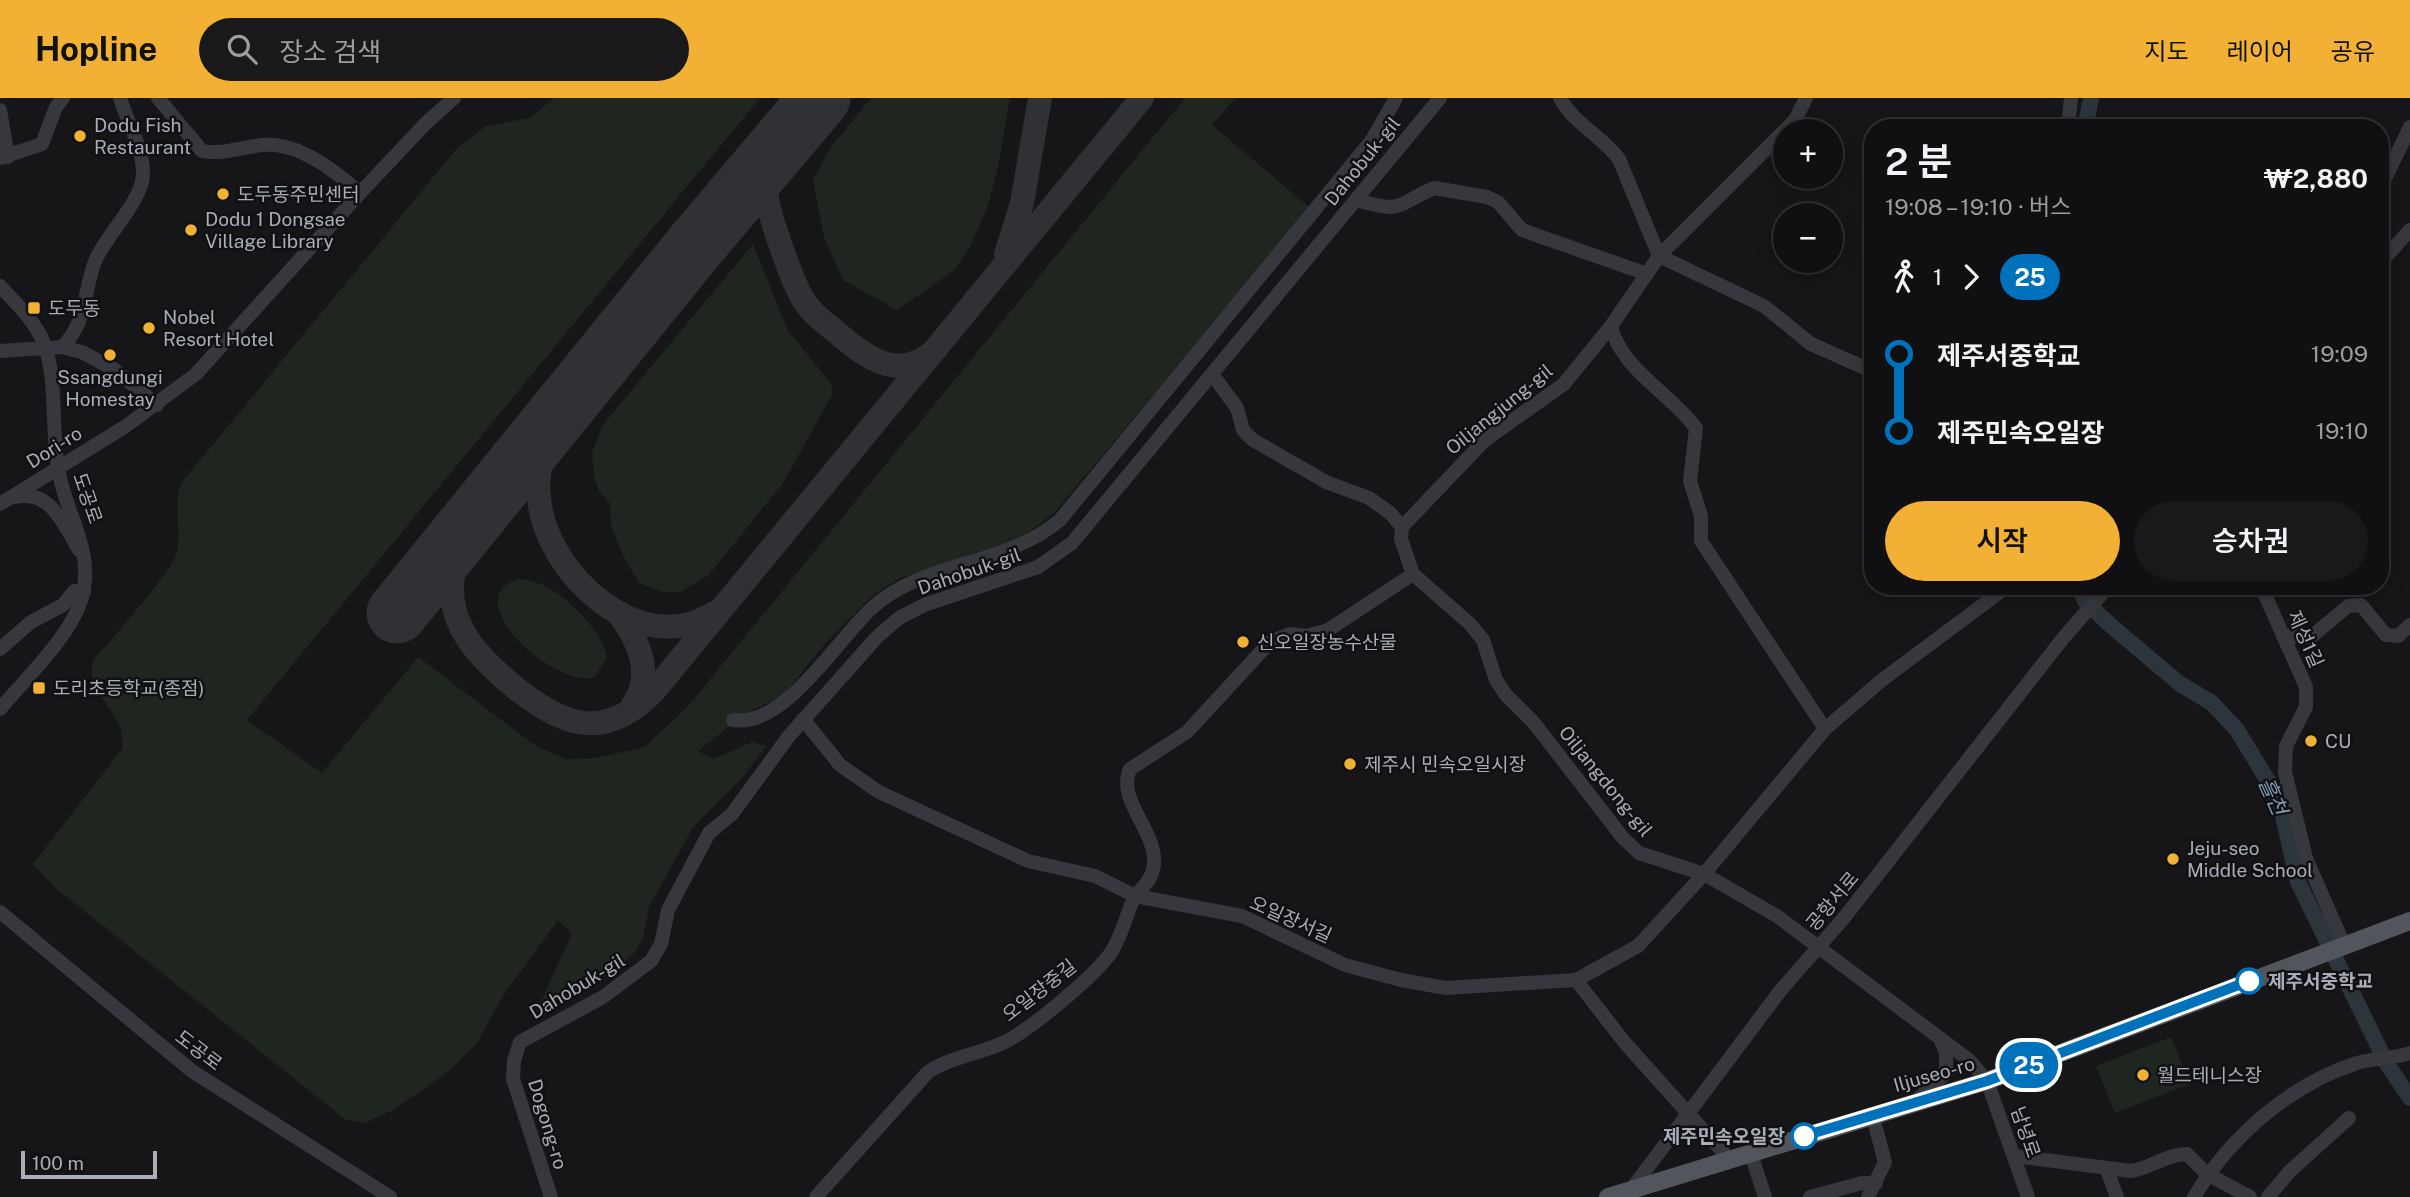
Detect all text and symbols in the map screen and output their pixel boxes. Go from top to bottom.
search box [199,18,689,81]
text: Hopline [35,30,157,68]
icon: search [223,30,261,68]
text: 장소 검색 [279,36,381,67]
text: 지도 [2144,37,2189,65]
text: 레이어 [2227,37,2293,65]
text: 공유 [2331,37,2375,65]
street label: Dahobuk-gil [1320,112,1404,210]
place label: Dodu Fish Restaurant [94,114,191,158]
map controls [1773,119,1843,273]
button: + [1773,119,1843,189]
marker: Dodu Fish Restaurant [72,128,88,144]
text: 2 분 [1885,139,1952,184]
text: ₩2,880 [2264,163,2368,194]
place label: 도두동주민센터 [237,183,359,205]
marker: 도두동주민센터 [215,186,231,202]
text: 19:08 – 19:10 · 버스 [1885,193,2071,220]
button: − [1773,203,1843,273]
place label: Dodu 1 Dongsae Village Library [205,208,346,252]
marker: Dodu 1 Dongsae Village Library [183,222,199,238]
icon: walk [1885,258,1923,296]
icon: forward [1952,258,1990,296]
text: 1 [1933,263,1942,290]
text: 25 [2014,263,2046,291]
place label: 도두동 [48,297,100,319]
marker: 도두동 [26,300,42,316]
place label: Nobel Resort Hotel [163,306,274,350]
marker: Nobel Resort Hotel [141,320,157,336]
text: 제주서중학교 [1937,340,2081,371]
text: 19:09 [2311,340,2368,367]
marker: Ssangdungi Homestay [102,347,118,363]
street label: Oiljangjung-gil [1441,359,1557,459]
place label: Ssangdungi Homestay [57,366,163,410]
text: 제주민속오일장 [1937,417,2104,448]
text: 19:10 [2316,417,2368,444]
street label: Dori-ro [22,421,86,473]
street label: 도공로 [69,470,107,526]
button: 시작 [1885,501,2120,581]
button: 승차권 [2134,501,2368,581]
street label: Dahobuk-gil [915,543,1023,599]
street label: 제성1길 [2284,607,2328,671]
place label: 신오일장농수산물 [1257,631,1397,653]
marker: 신오일장농수산물 [1235,634,1251,650]
place label: 도리초등학교(종점) [53,677,204,699]
marker: 도리초등학교(종점) [31,680,47,696]
street label: Oiljangdong-gil [1555,721,1657,841]
place label: CU [2325,730,2351,752]
marker: CU [2303,733,2319,749]
place label: 제주시 민속오일시장 [1364,753,1526,775]
marker: 제주시 민속오일시장 [1342,756,1358,772]
water label: 흘천 [2254,773,2293,821]
place label: Jeju-seo Middle School [2187,837,2313,881]
marker: Jeju-seo Middle School [2165,851,2181,867]
street label: 공항서로 [1801,867,1863,935]
street label: 오일장서길 [1247,891,1335,947]
street label: Dahobuk-gil [525,949,629,1023]
street label: 오일장중길 [998,954,1080,1026]
marker: 제주서중학교 [2236,968,2262,994]
place label: 제주서중학교 [2268,970,2373,992]
street label: 도공로 [171,1025,227,1075]
line badge: 25 [1997,1042,2060,1088]
text: 25 [2013,1051,2045,1079]
street label: Iljuseo-ro [1891,1052,1977,1096]
place label: 월드테니스장 [2157,1064,2262,1086]
marker: 월드테니스장 [2135,1067,2151,1083]
street label: Dogong-ro [524,1076,572,1172]
street label: 남녕로 [2007,1104,2045,1160]
marker: 제주민속오일장 [1791,1123,1817,1149]
place label: 제주민속오일장 [1663,1125,1785,1147]
scale bar [21,1148,158,1180]
text: 100 m [32,1152,84,1174]

